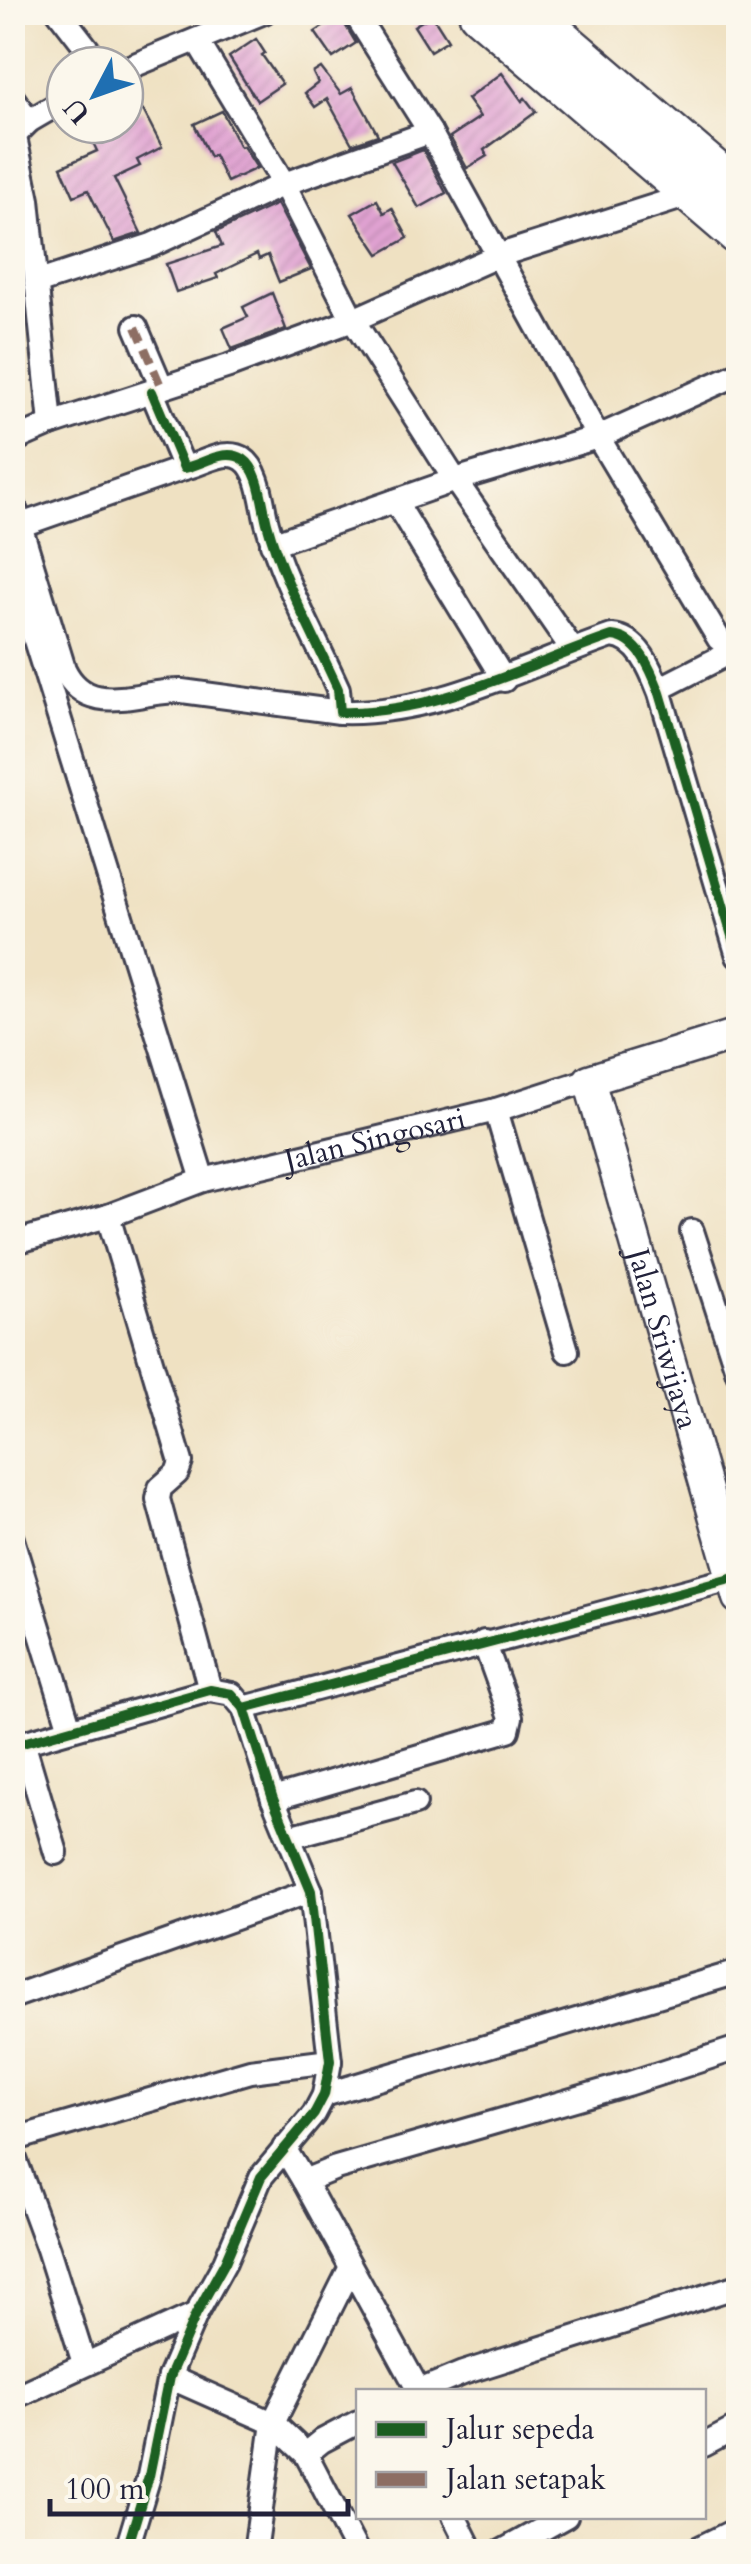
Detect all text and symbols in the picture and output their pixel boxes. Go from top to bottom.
north arrow [45,45,145,145]
text: U [55,90,99,132]
street label: Jalan Singosari [276,1098,470,1182]
street label: Jalan Sriwijaya [616,1240,708,1434]
legend [356,2389,706,2519]
text: Jalur sepeda [442,2409,594,2450]
scale bar [50,2454,348,2516]
text: Jalan setapak [442,2459,606,2500]
text: 100 m [65,2469,145,2510]

